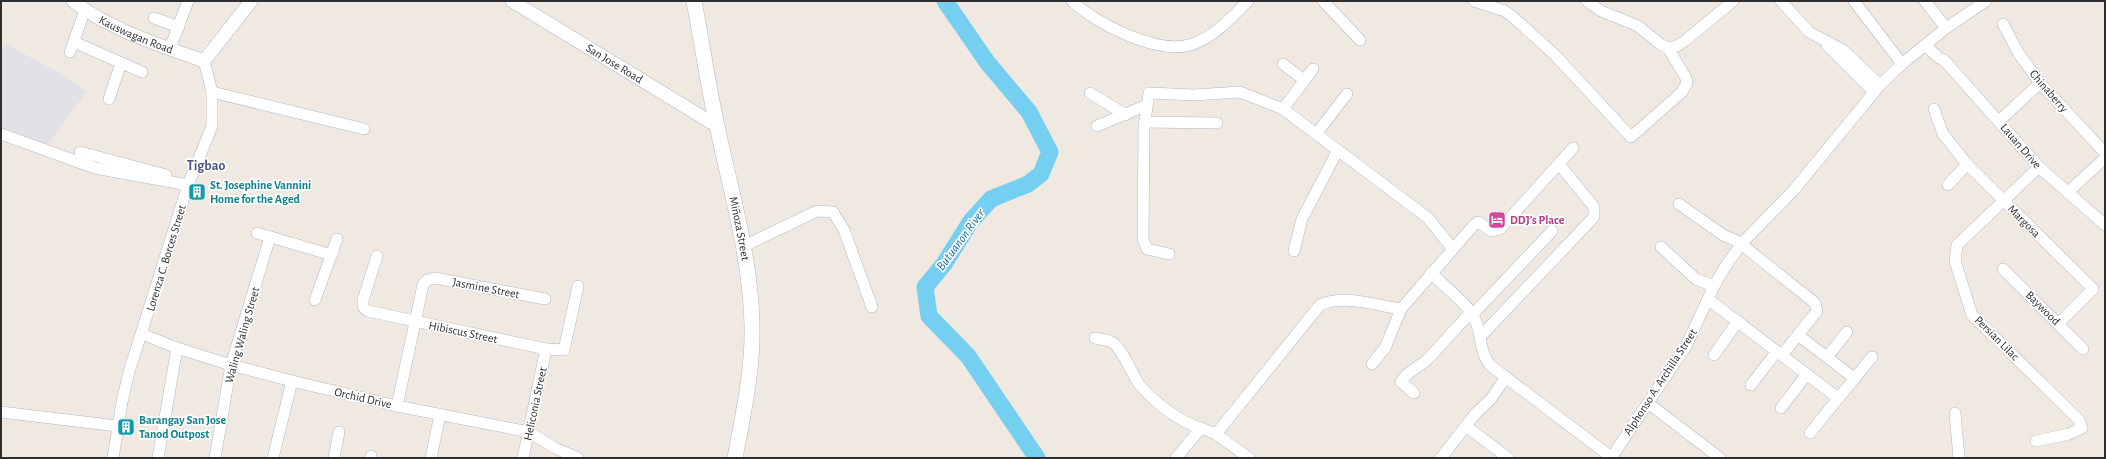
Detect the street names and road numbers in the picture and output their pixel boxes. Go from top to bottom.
street label: Kauswagan Road [97,14,175,56]
street label: San Jose Road [584,42,645,85]
street label: Chinaberry [2027,68,2071,115]
street label: Lauan Drive [1998,121,2044,171]
street label: Miñoza Street [727,195,752,262]
street label: Margosa [2005,202,2043,240]
street label: Lorenza C. Borces Street [144,203,188,313]
street label: Jasmine Street [452,276,521,300]
street label: Waling Waling Street [223,285,261,384]
street label: Baywood [2023,289,2062,328]
street label: Persian Lilac [1973,314,2022,363]
street label: Hibiscus Street [427,319,499,345]
street label: Alphonso A. Archilla Street [1621,326,1699,437]
street label: Heliconia Street [521,366,549,442]
street label: Orchid Drive [333,386,393,410]

